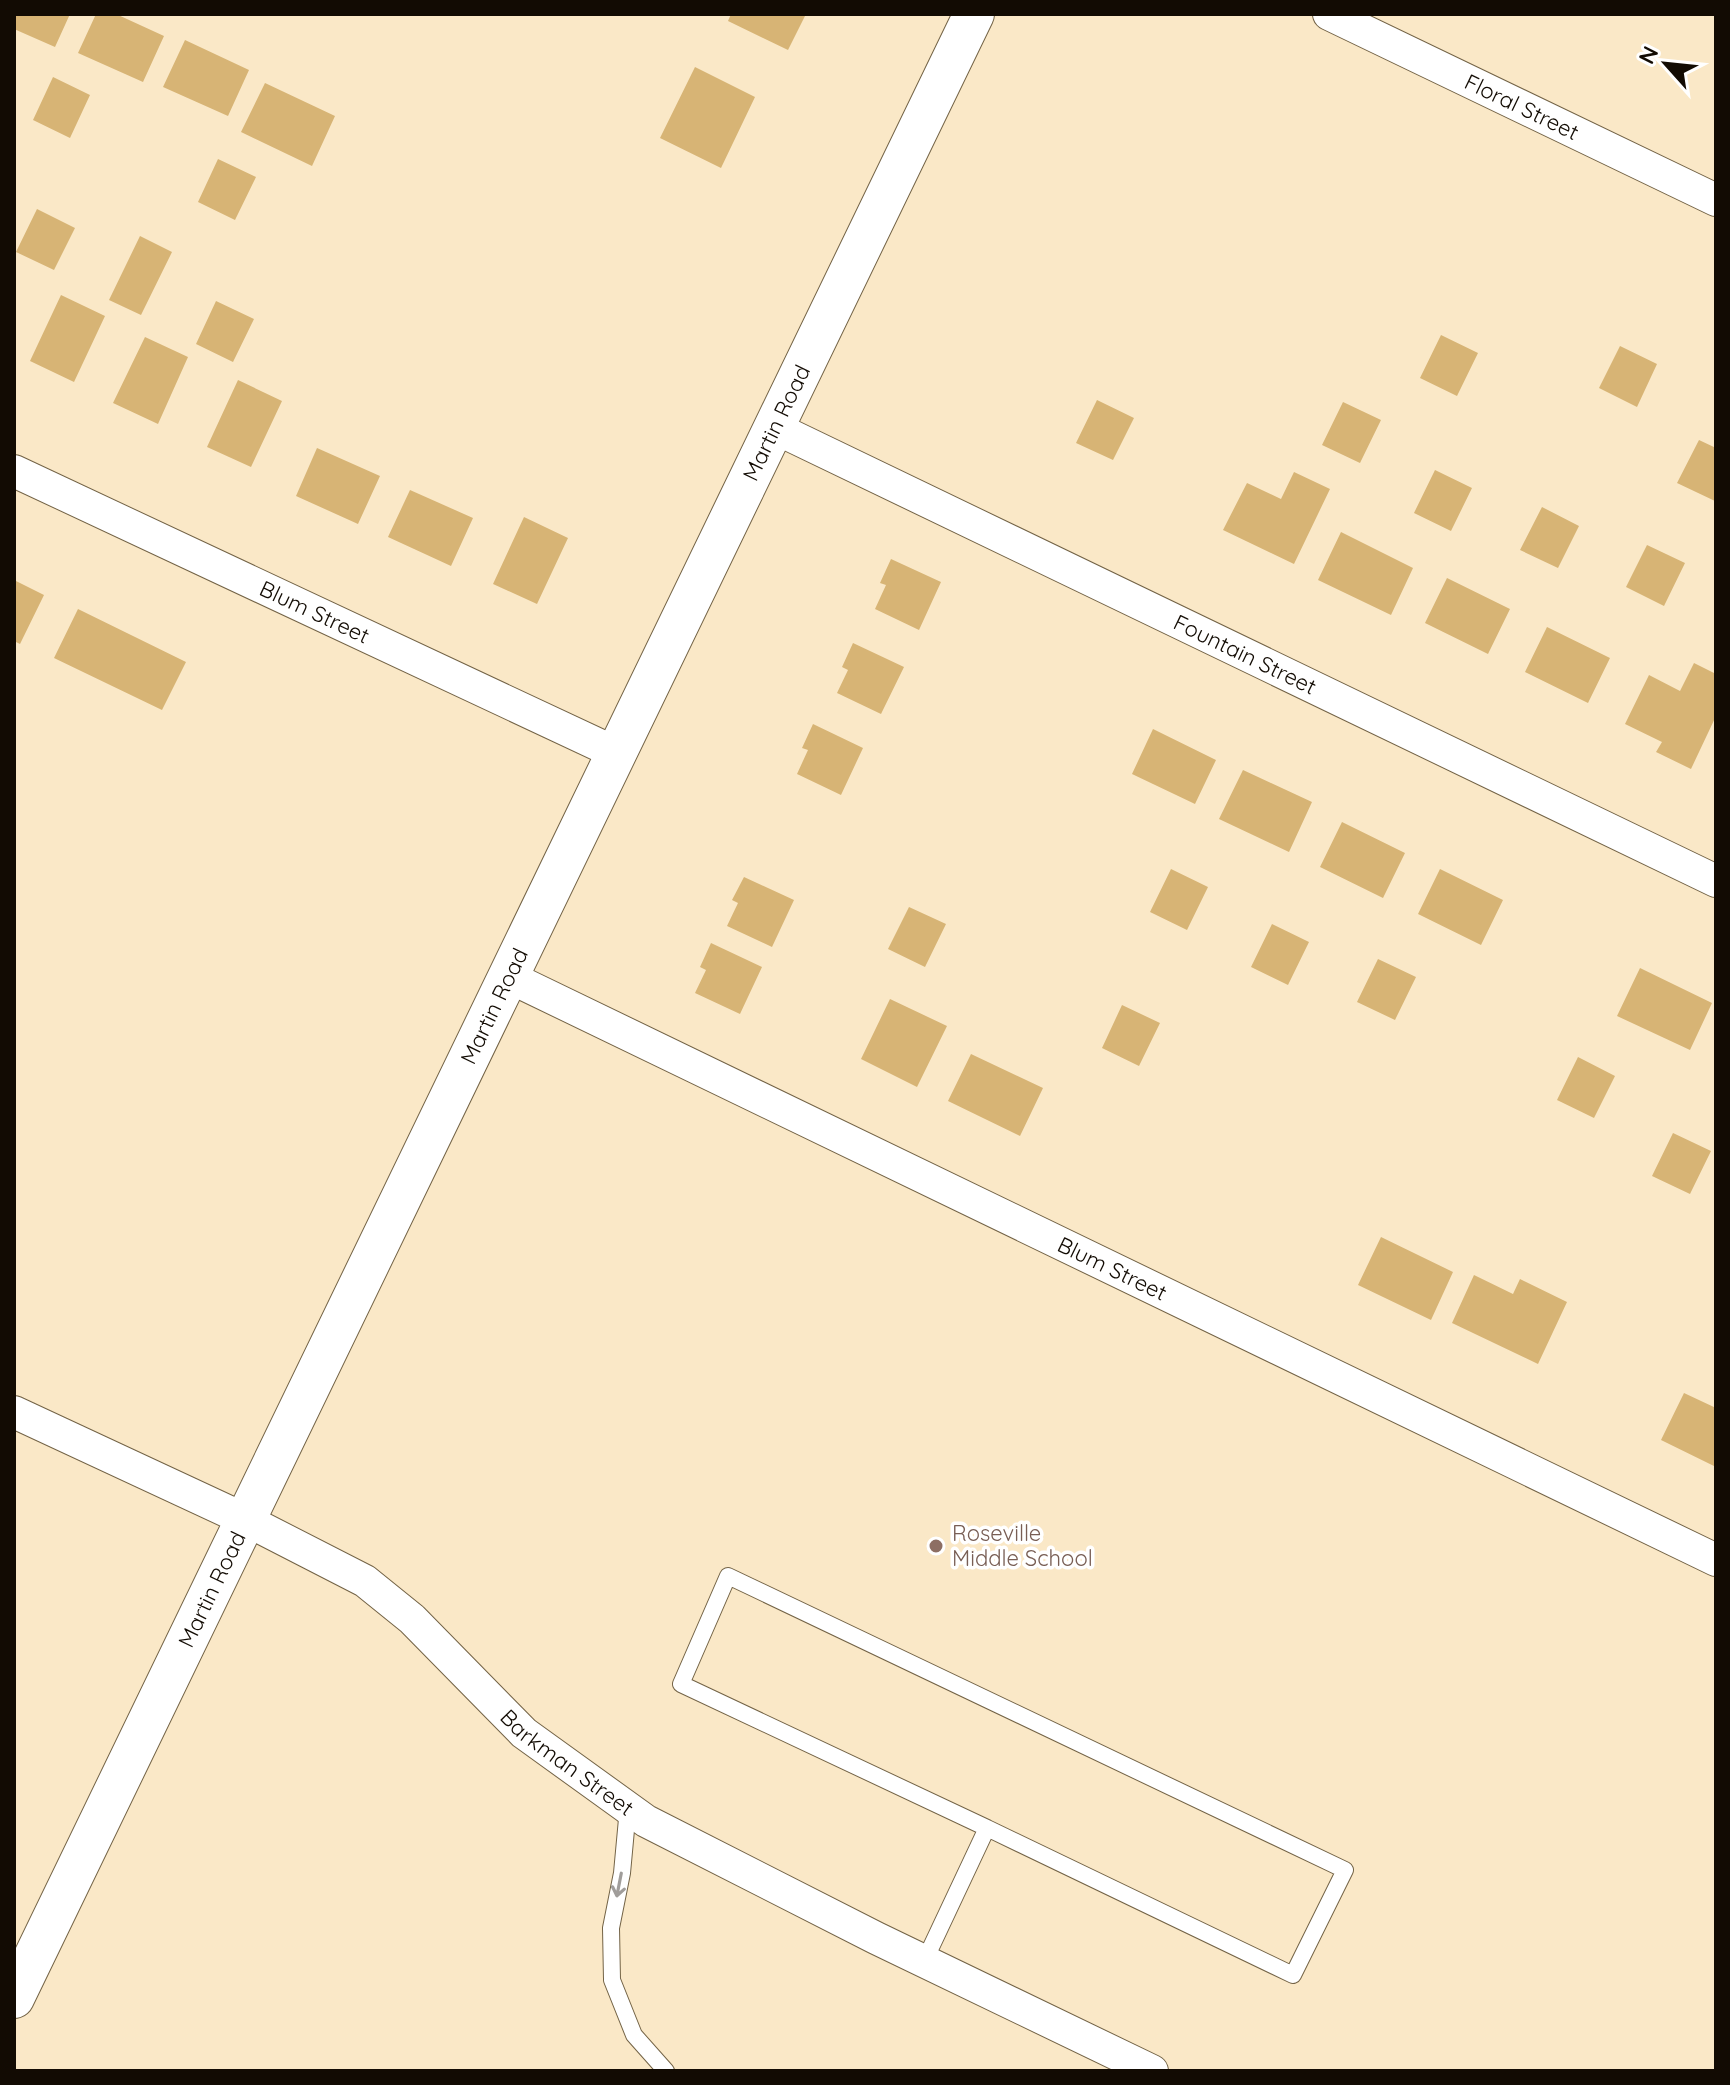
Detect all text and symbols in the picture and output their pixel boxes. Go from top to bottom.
north arrow [1626,24,1706,104]
text: N [1632,41,1664,68]
street label: Floral Street [1460,67,1584,146]
street label: Martin Road [736,360,816,485]
street label: Blum Street [255,574,374,650]
street label: Fountain Street [1169,608,1321,701]
street label: Martin Road [454,943,534,1069]
street label: Blum Street [1053,1230,1172,1307]
place label: Roseville Middle School [952,1519,1093,1572]
street label: Martin Road [172,1527,252,1652]
marker: Roseville Middle School [927,1537,945,1555]
street label: Barkman Street [494,1703,639,1822]
one-way arrow [611,1872,626,1898]

